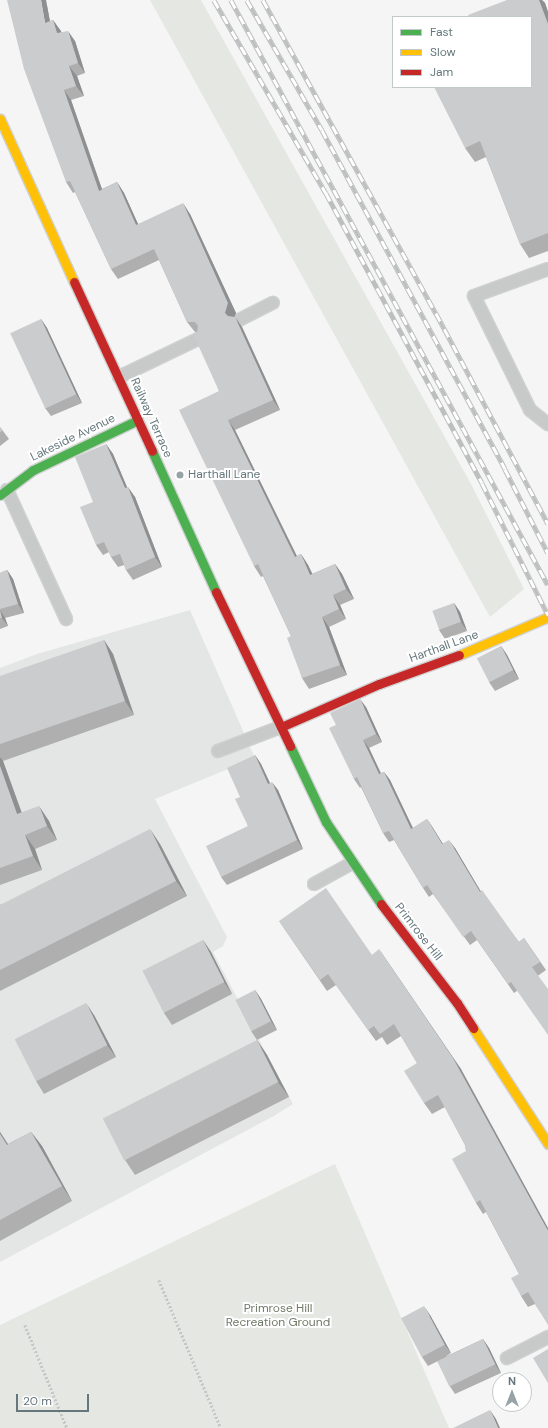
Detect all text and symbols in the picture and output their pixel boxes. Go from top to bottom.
legend [392,16,532,88]
text: Fast [430,24,453,40]
text: Slow [430,44,456,60]
text: Jam [430,64,453,80]
street label: Railway Terrace [127,376,175,460]
street label: Lakeside Avenue [28,411,118,465]
place label: Harthall Lane [188,468,260,482]
marker: Harthall Lane [175,470,185,480]
street label: Harthall Lane [408,628,480,666]
street label: Primrose Hill [391,900,445,964]
park label: Primrose Hill Recreation Ground [226,1302,330,1330]
north arrow [492,1372,532,1412]
text: N [508,1374,516,1388]
scale bar [18,1386,91,1412]
text: 20 m [23,1393,52,1409]

